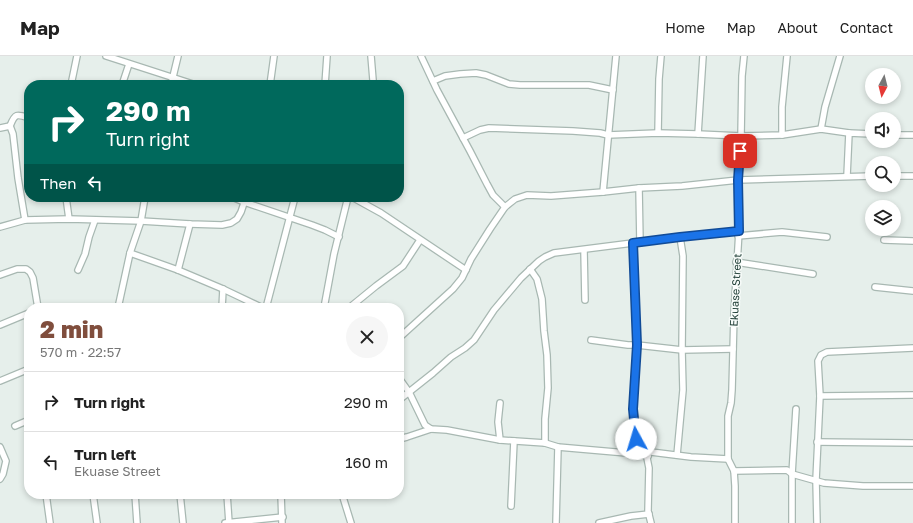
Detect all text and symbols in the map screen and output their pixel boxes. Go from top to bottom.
text: Map [20,16,60,39]
text: Home [665,19,705,36]
text: Map [727,19,755,36]
text: About [777,19,818,36]
text: Contact [840,19,893,36]
north arrow [865,68,901,104]
map controls [865,68,901,236]
text: 290 m [106,94,191,127]
icon: right [40,96,92,148]
button: sound [865,112,901,148]
text: Turn right [106,128,190,150]
pin [723,134,757,168]
icon: arrive [729,140,751,162]
button: search [865,156,901,192]
icon: left [84,172,106,194]
text: Then [40,174,76,192]
button: layers [865,200,901,236]
street label: Ekuase Street [727,253,743,327]
text: 2 min [40,314,103,343]
button: close [346,316,388,358]
text: 570 m · 22:57 [40,344,121,360]
icon: right [40,391,62,413]
text: Turn right [74,393,145,411]
text: 290 m [344,393,388,411]
position arrow [615,418,657,460]
text: Turn left [74,445,136,463]
icon: left [40,451,62,473]
text: 160 m [345,453,388,471]
text: Ekuase Street [74,463,161,479]

